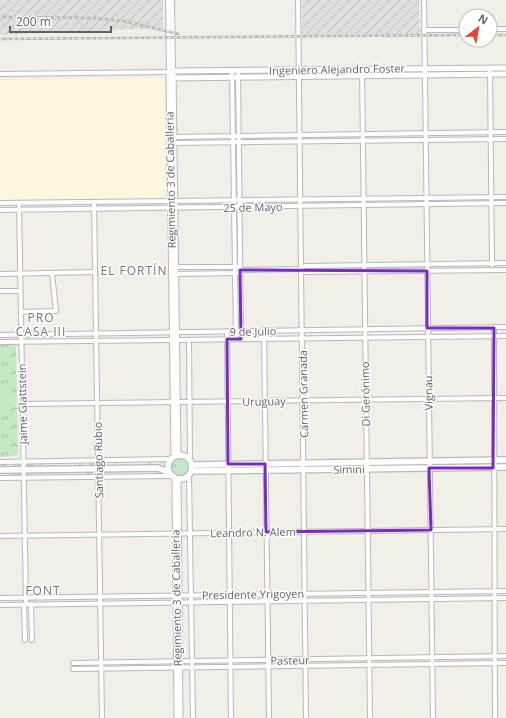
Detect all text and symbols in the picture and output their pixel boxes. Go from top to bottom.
scale bar [10,8,111,34]
north arrow [458,8,498,48]
text: N [476,10,491,28]
text: 200 m [16,13,51,30]
street label: Ingeniero Alejandro Foster [269,60,406,78]
street label: Regimiento 3 de Caballería [161,111,179,249]
street label: 25 de Mayo [223,199,283,215]
district label: EL FORTÍN [101,262,167,279]
district label: PRO CASA III [16,309,66,340]
street label: 9 de Julio [229,323,277,339]
street label: Carmen Granada [295,350,311,438]
street label: Di Gerónimo [357,361,373,427]
street label: Jaime Glattstein [14,364,30,445]
street label: Vignau [420,375,436,411]
street label: Uruguay [242,393,286,409]
street label: Santiago Rubio [90,421,106,499]
street label: Simini [333,461,365,477]
street label: Leandro N. Alem [210,524,296,540]
street label: Regimiento 3 de Caballería [167,529,185,667]
district label: FONT [25,582,61,599]
street label: Presidente Yrigoyen [202,586,304,602]
street label: Pasteur [270,652,310,668]

